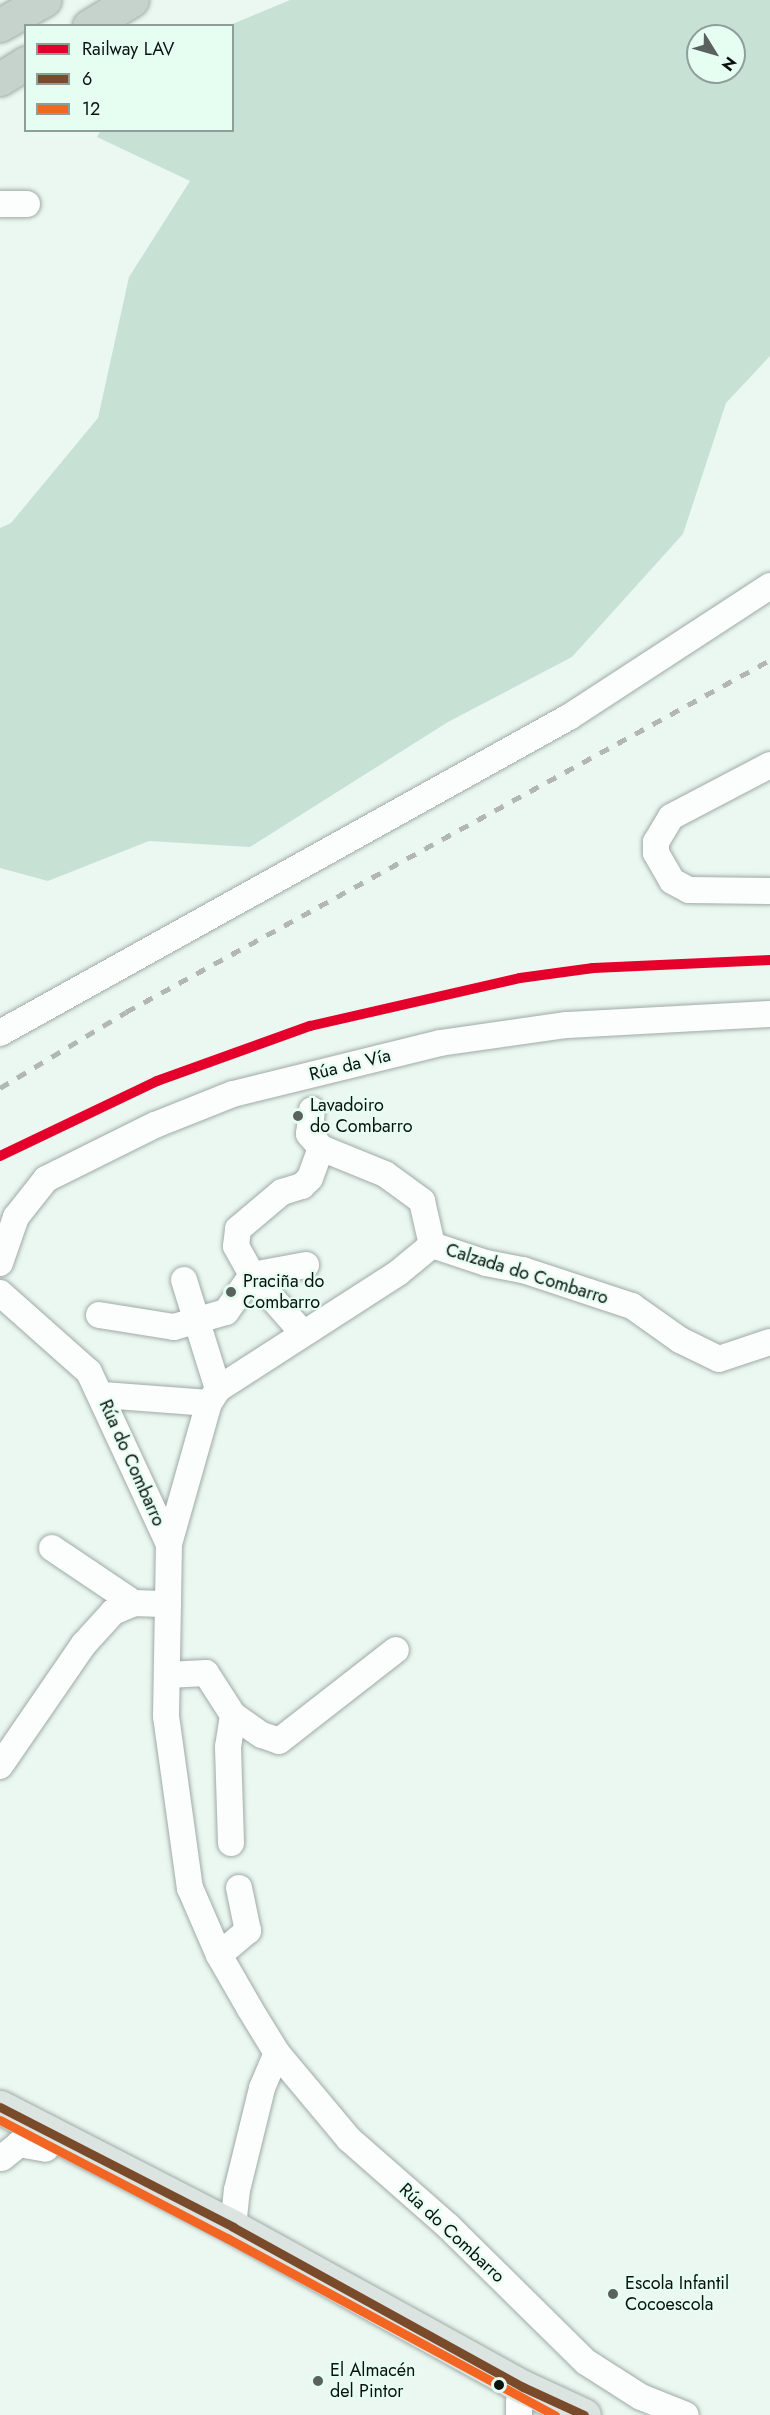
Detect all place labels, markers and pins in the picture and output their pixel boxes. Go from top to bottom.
place label: Lavadoiro do Combarro [310,1095,413,1138]
marker: Lavadoiro do Combarro [291,1109,305,1123]
place label: Praciña do Combarro [243,1271,324,1314]
marker: Praciña do Combarro [224,1285,238,1299]
place label: Escola Infantil Cocoescola [625,2273,729,2316]
marker: Escola Infantil Cocoescola [606,2287,620,2301]
place label: El Almacén del Pintor [330,2360,415,2402]
marker: El Almacén del Pintor [311,2374,325,2388]
unlabelled marker [493,2379,505,2391]

